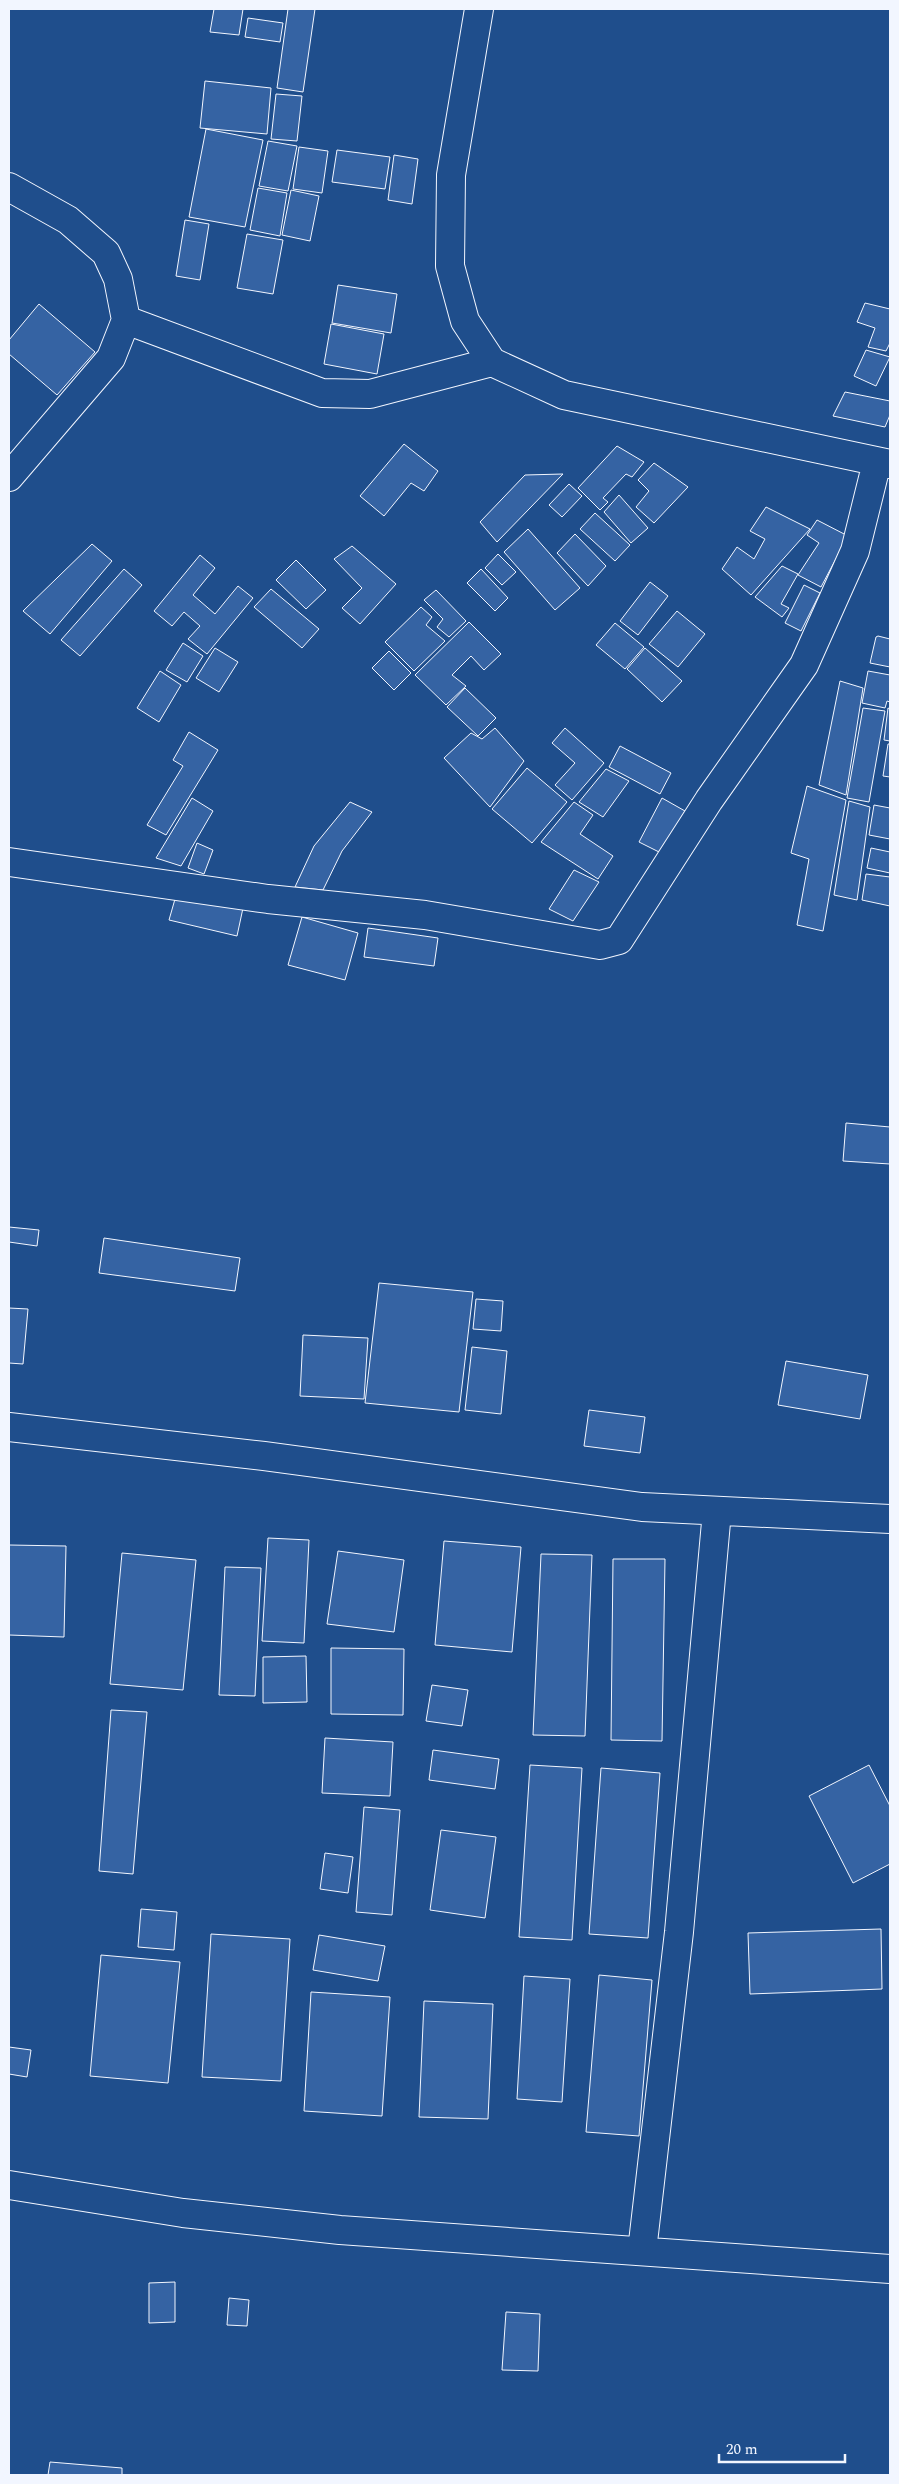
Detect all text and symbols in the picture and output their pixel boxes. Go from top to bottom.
scale bar [719,2432,845,2464]
text: 20 m [726,2438,758,2461]

